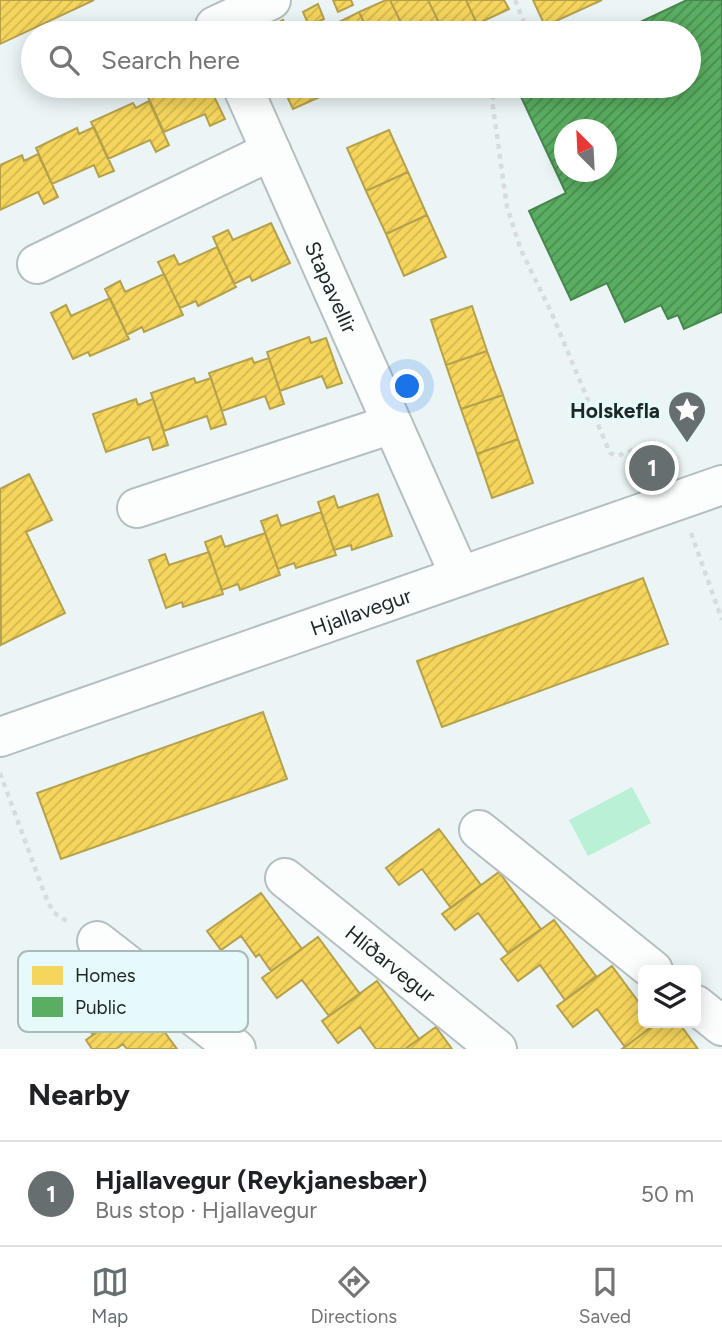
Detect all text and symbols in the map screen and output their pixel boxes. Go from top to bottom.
search box [21,21,701,98]
icon: search [45,41,83,79]
text: Search here [101,44,240,76]
north arrow [554,119,617,182]
street label: Stapavellir [300,237,363,337]
your location [390,369,424,403]
place icon: Holskefla [666,389,708,444]
place label: Holskefla [570,398,660,423]
pin: 1 [629,442,675,494]
street label: Hjallavegur [307,582,414,640]
street label: Hlíðarvegur [341,920,441,1007]
legend [18,951,248,1032]
text: Homes [75,964,136,987]
map controls [638,965,701,1028]
button: layers [638,965,701,1028]
text: Public [75,996,127,1019]
text: Nearby [28,1076,130,1113]
text: Hjallavegur (Reykjanesbær) [95,1164,427,1196]
text: 1 [46,1180,56,1208]
text: 50 m [641,1180,694,1208]
text: Bus stop · Hjallavegur [95,1196,317,1224]
tab: Map [91,1263,129,1328]
tab: Directions [310,1263,397,1328]
tab: Saved [579,1263,631,1328]

